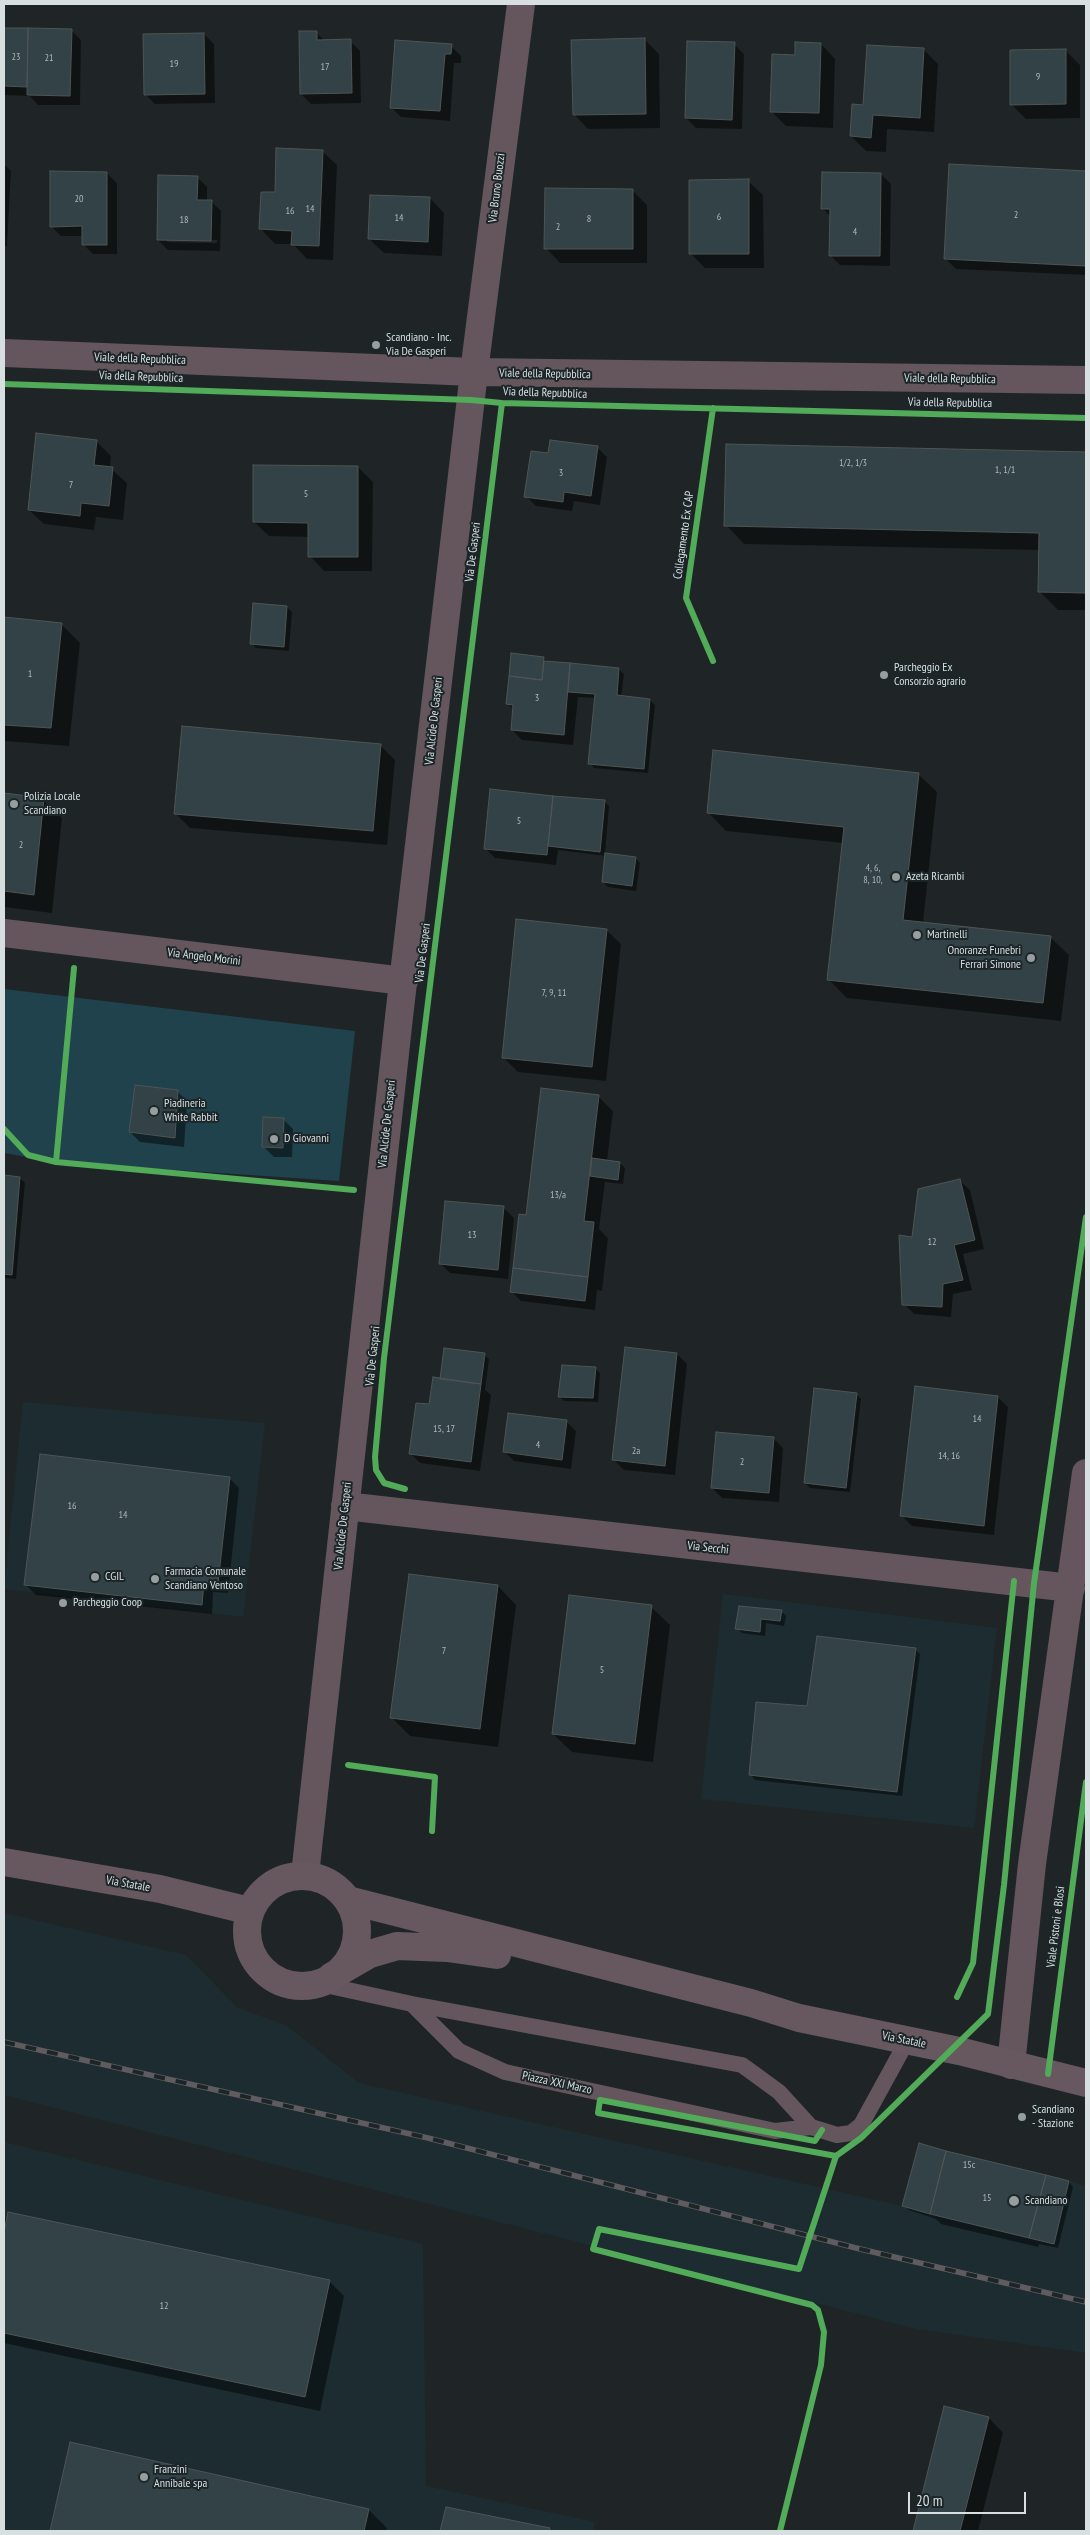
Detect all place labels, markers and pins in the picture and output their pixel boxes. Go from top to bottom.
place label: Scandiano - Inc. Via De Gasperi [386,331,452,359]
marker: Scandiano - Inc. Via De Gasperi [370,339,382,351]
place label: Parcheggio Ex Consorzio agrario [894,661,966,689]
marker: Parcheggio Ex Consorzio agrario [878,669,890,681]
place label: Polizia Locale Scandiano [24,790,80,818]
marker: Polizia Locale Scandiano [8,798,20,810]
place label: Azeta Ricambi [906,870,964,884]
marker: Azeta Ricambi [890,871,902,883]
place label: Martinelli [927,928,967,942]
marker: Martinelli [911,929,923,941]
place label: Onoranze Funebri Ferrari Simone [947,944,1021,972]
marker: Onoranze Funebri Ferrari Simone [1025,952,1037,964]
place label: Piadineria White Rabbit [164,1097,218,1125]
marker: Piadineria White Rabbit [148,1105,160,1117]
place label: D Giovanni [284,1132,329,1146]
marker: D Giovanni [268,1133,280,1145]
place label: Farmacia Comunale Scandiano Ventoso [165,1565,246,1593]
place label: CGIL [105,1570,124,1584]
marker: CGIL [89,1571,101,1583]
marker: Farmacia Comunale Scandiano Ventoso [149,1573,161,1585]
place label: Parcheggio Coop [73,1596,142,1610]
marker: Parcheggio Coop [57,1597,69,1609]
place label: Scandiano - Stazione [1032,2103,1075,2131]
marker: Scandiano - Stazione [1016,2111,1028,2123]
marker: Scandiano [1007,2194,1021,2208]
place label: Scandiano [1025,2194,1068,2208]
place label: Franzini Annibale spa [154,2463,207,2491]
marker: Franzini Annibale spa [138,2471,150,2483]

